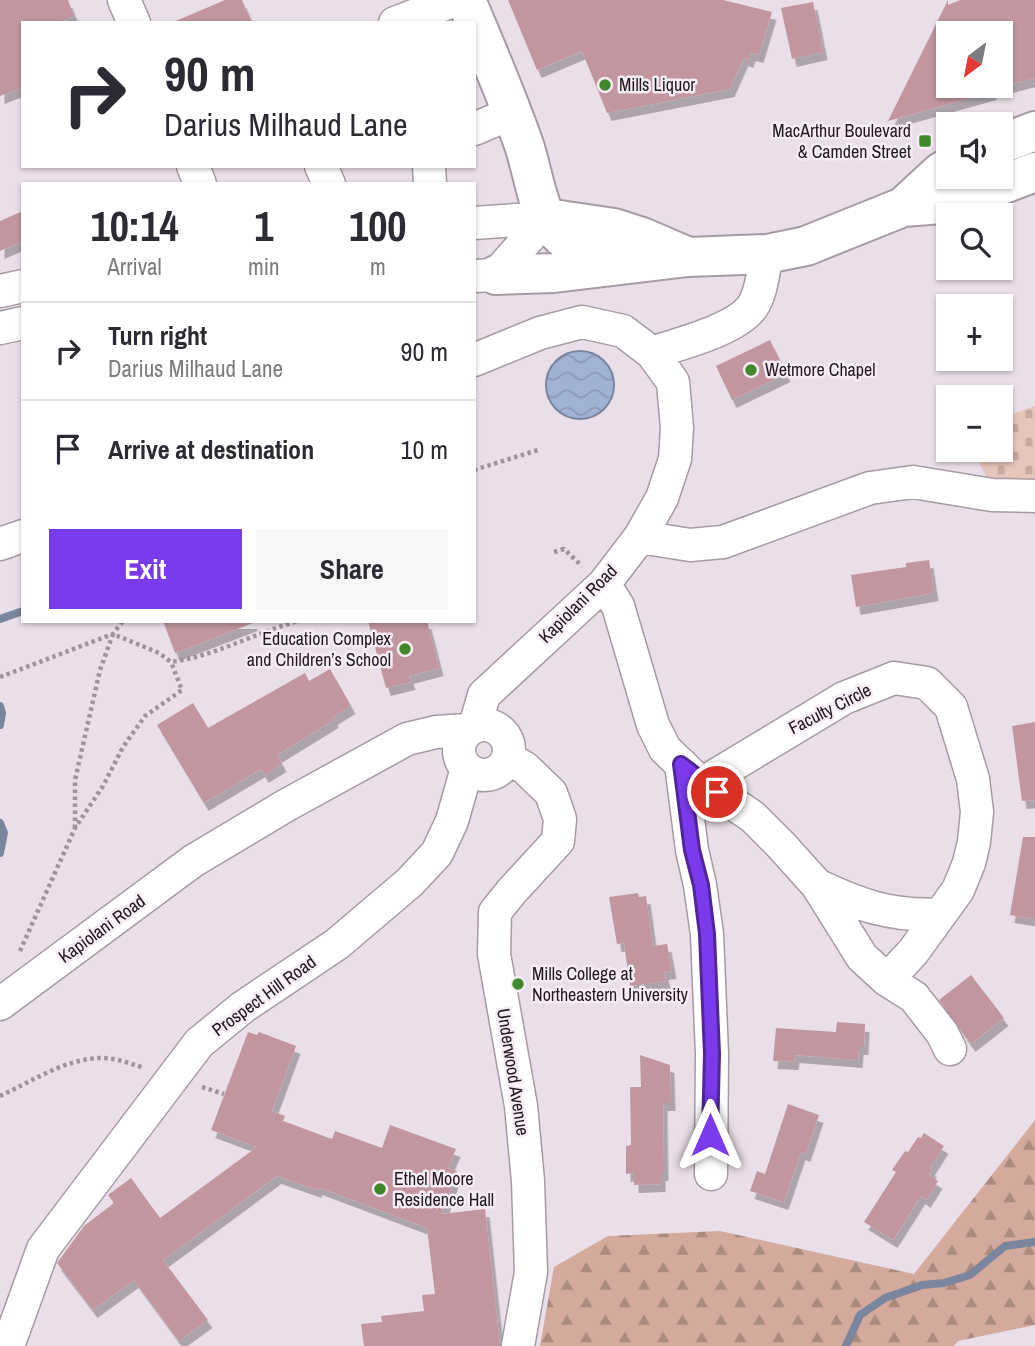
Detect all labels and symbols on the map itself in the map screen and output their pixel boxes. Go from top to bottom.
north arrow [936,21,1013,98]
place label: Mills Liquor [619,72,695,97]
marker: Mills Liquor [597,77,613,93]
place label: MacArthur Boulevard & Camden Street [772,118,911,164]
marker: MacArthur Boulevard & Camden Street [917,133,933,149]
place label: Wetmore Chapel [765,357,875,382]
marker: Wetmore Chapel [743,362,759,378]
street label: Kapiolani Road [533,559,622,648]
place label: Education Complex and Children’s School [247,626,392,672]
marker: Education Complex and Children’s School [397,641,413,657]
street label: Faculty Circle [784,677,875,740]
pin [687,762,747,822]
street label: Kapiolani Road [53,889,150,969]
street label: Prospect Hill Road [207,949,321,1042]
place label: Mills College at Northeastern University [532,961,688,1007]
marker: Mills College at Northeastern University [510,976,526,992]
street label: Underwood Avenue [491,1006,536,1137]
position arrow [673,1098,747,1172]
place label: Ethel Moore Residence Hall [394,1166,494,1212]
marker: Ethel Moore Residence Hall [372,1181,388,1197]

